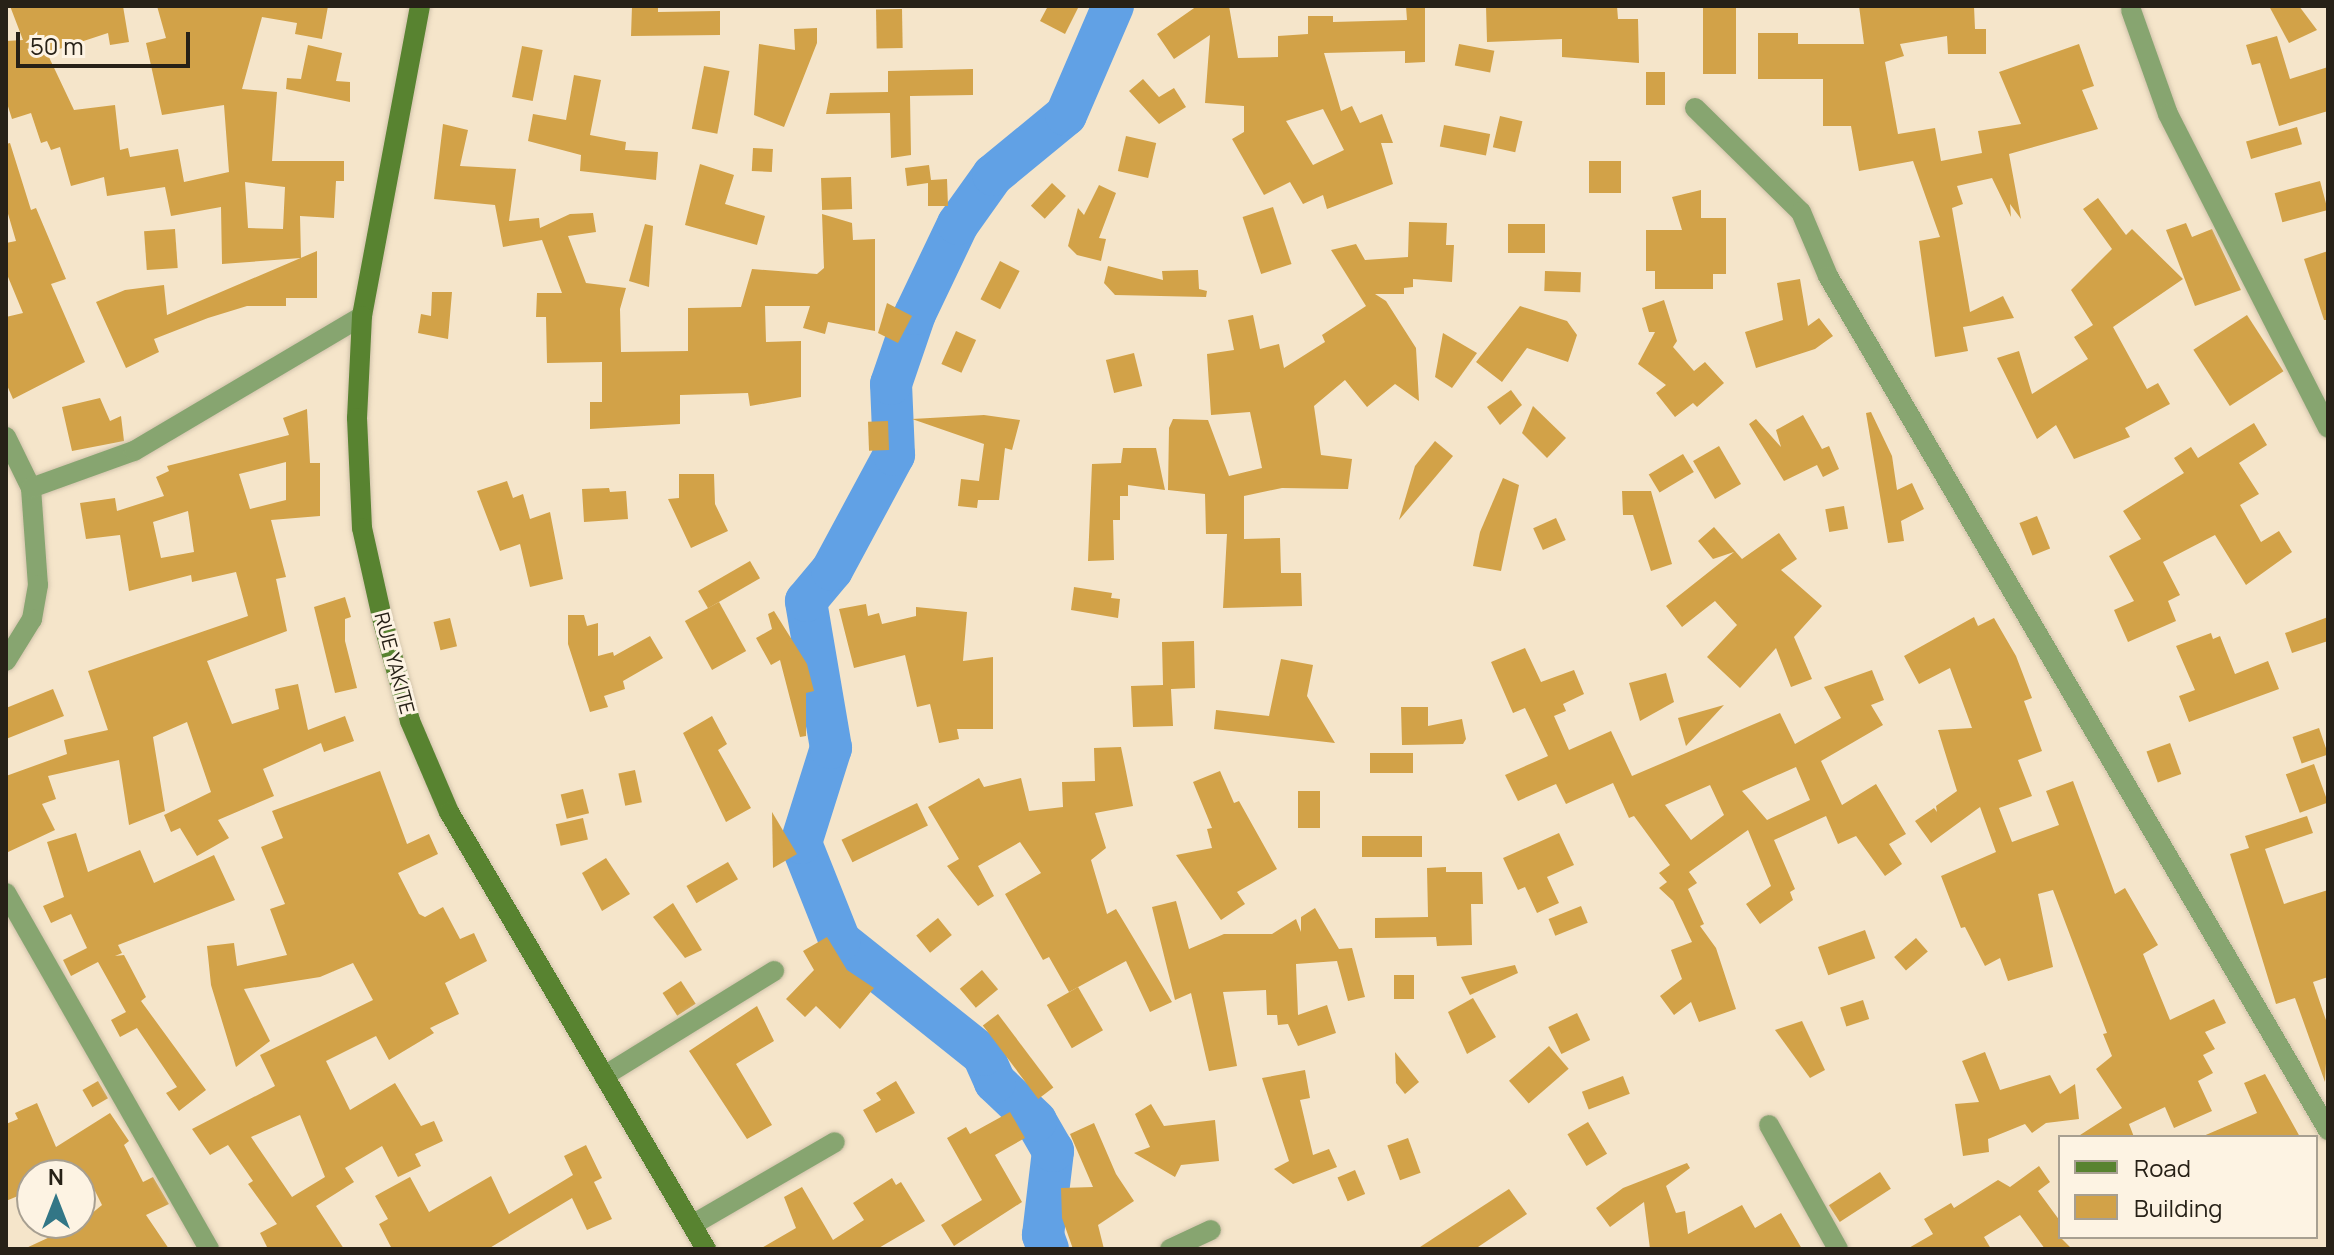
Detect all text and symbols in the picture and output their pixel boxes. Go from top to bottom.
scale bar [20,16,194,66]
text: 50 m [30,29,84,62]
street label: RUE YAKITE [370,610,420,716]
legend [2058,1135,2318,1239]
text: Road [2134,1151,2191,1184]
north arrow [16,1159,96,1239]
text: N [48,1162,64,1192]
text: Building [2134,1191,2222,1224]

